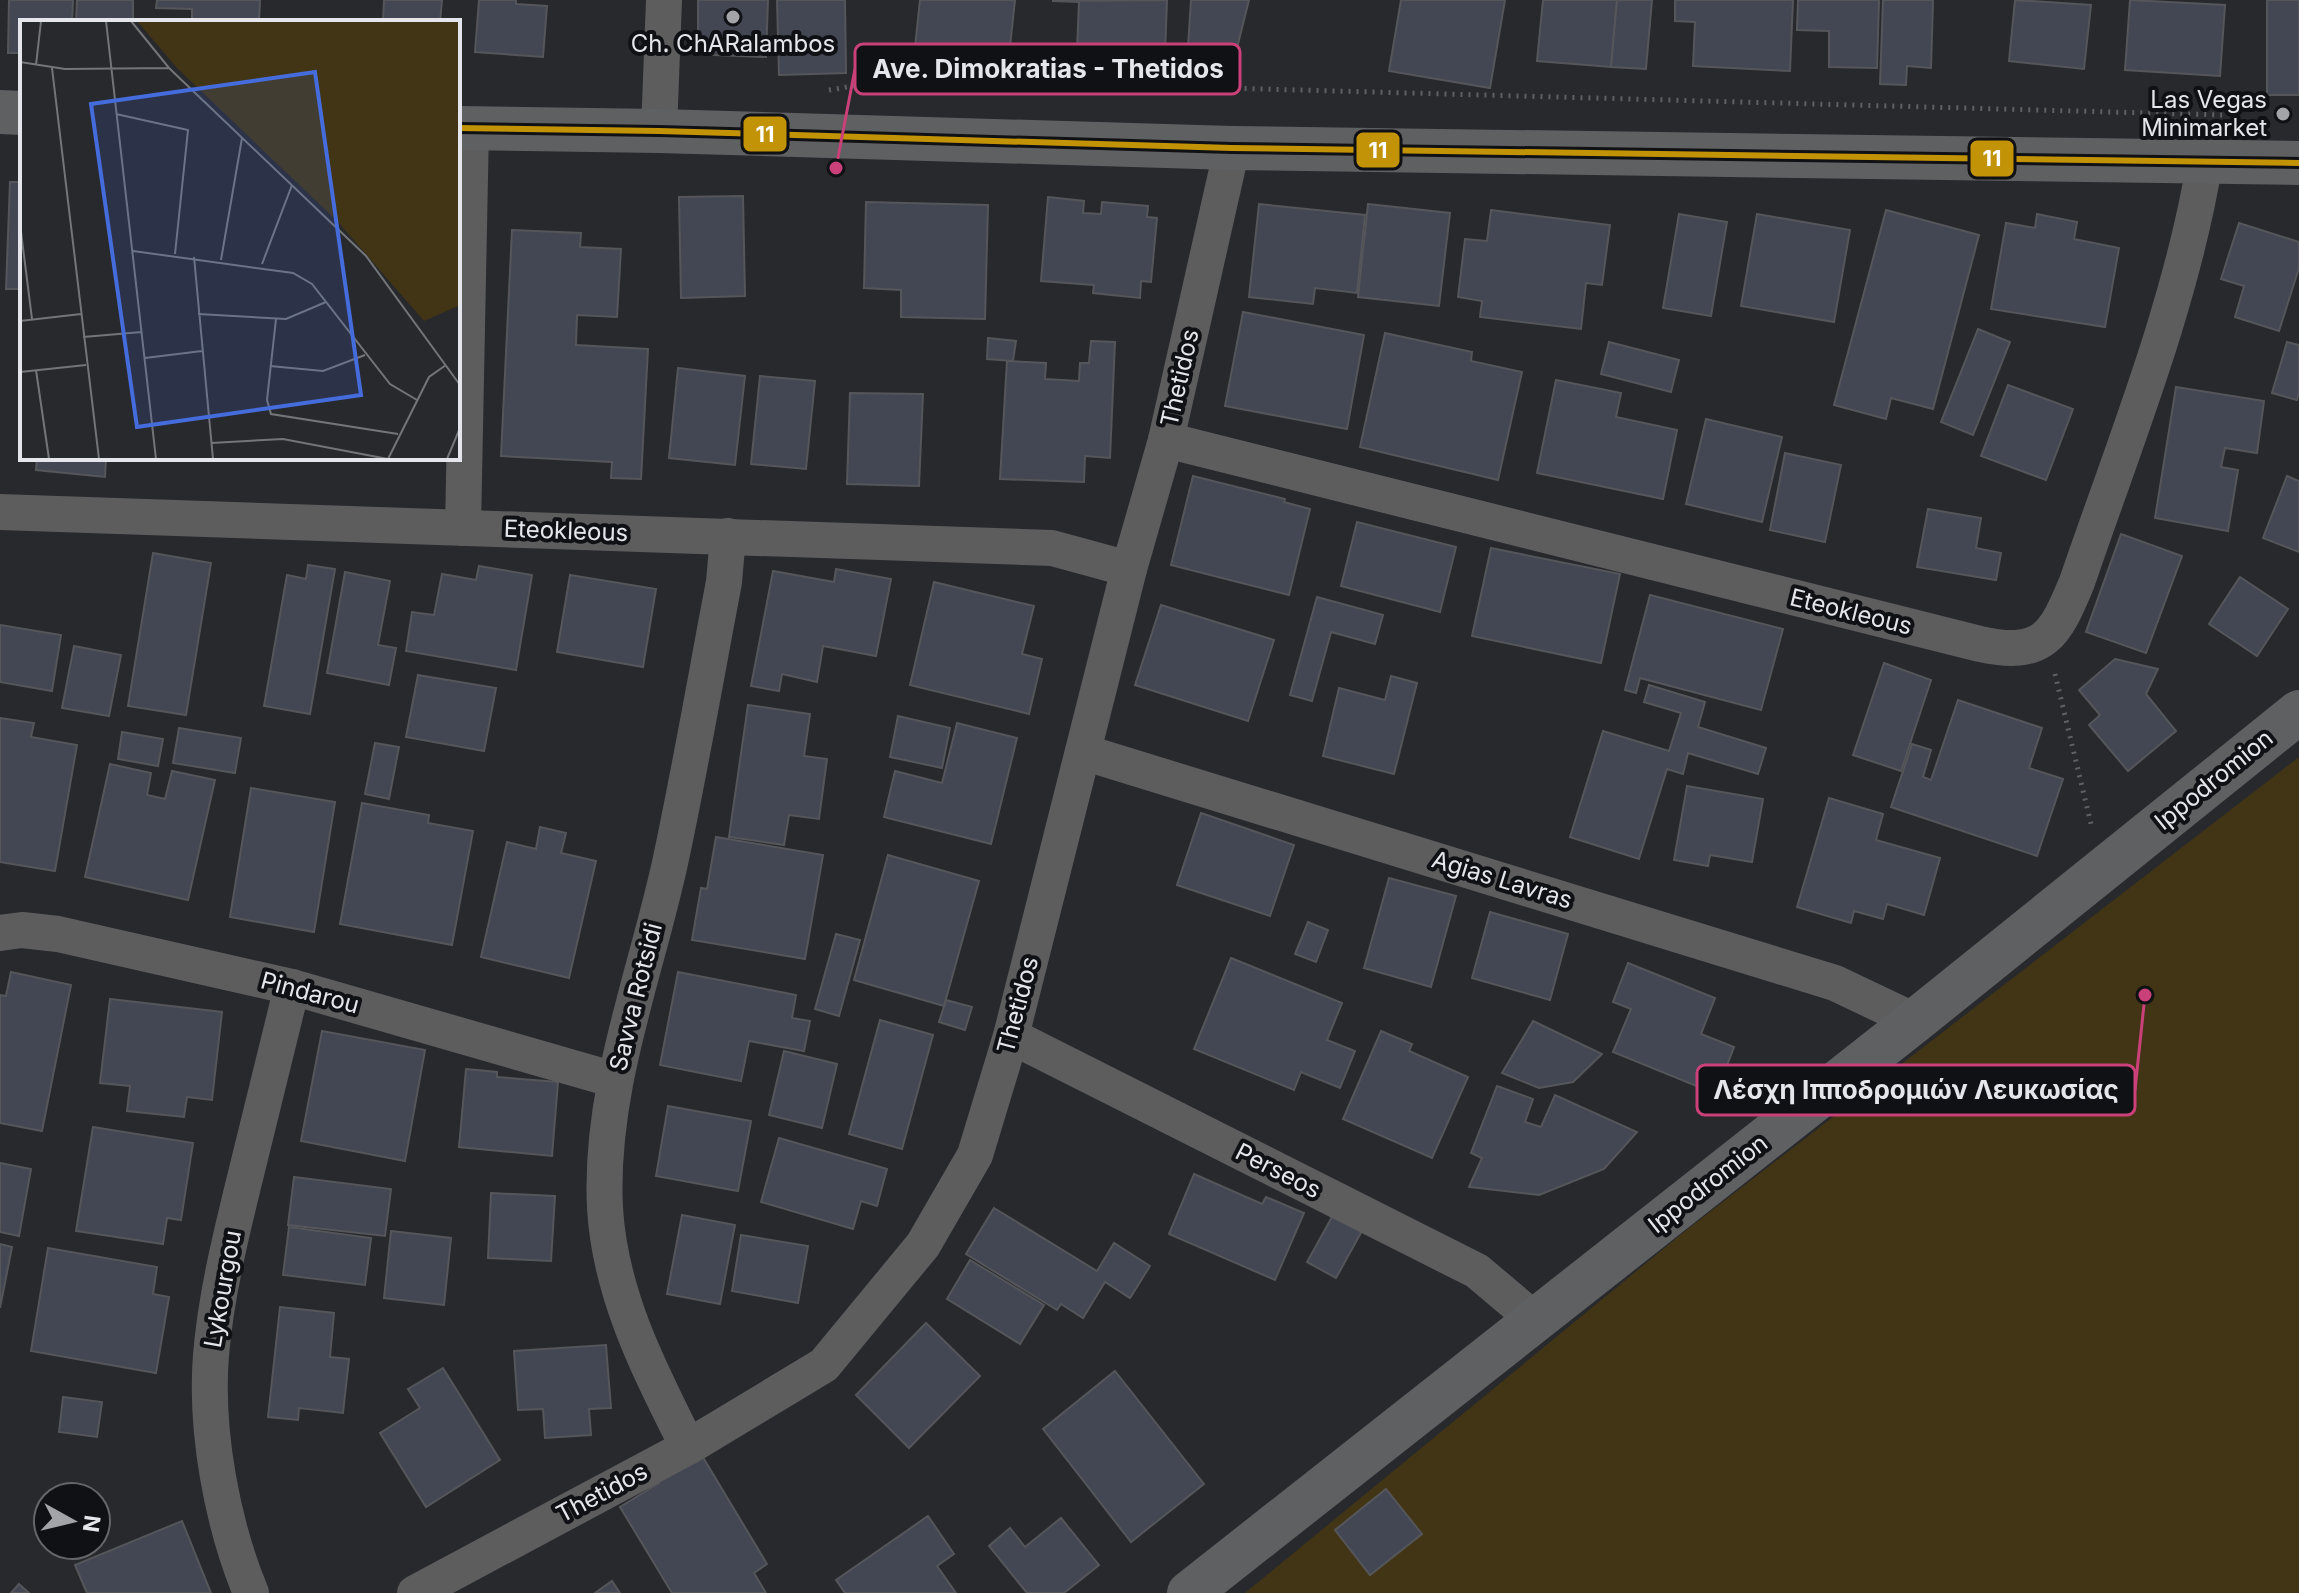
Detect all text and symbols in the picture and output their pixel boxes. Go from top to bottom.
marker: Ch. ChARalambos [724,8,742,26]
inset map [20,20,460,460]
place label: Ch. ChARalambos [631,29,835,58]
callout: Ave. Dimokratias - Thetidos [855,44,1240,94]
text: Ave. Dimokratias - Thetidos [872,53,1224,84]
place label: Las Vegas Minimarket [2141,85,2267,142]
marker: Las Vegas Minimarket [2274,105,2292,123]
line badge: 11 [742,115,788,153]
text: 11 [756,121,774,147]
line badge: 11 [1355,131,1401,169]
text: 11 [1369,137,1387,163]
line badge: 11 [1969,139,2015,178]
text: 11 [1983,145,2001,171]
street label: Thetidos [1154,326,1205,429]
street label: Eteokleous [503,514,629,547]
street label: Eteokleous [1787,582,1915,641]
street label: Ippodromion [2149,723,2279,836]
street label: Agias Lavras [1428,844,1576,915]
street label: Savva Rotsidi [603,920,668,1074]
street label: Thetidos [991,953,1044,1056]
street label: Pindarou [258,965,363,1020]
callout: Λέσχη Ιπποδρομιών Λευκωσίας [1697,1065,2135,1115]
text: Λέσχη Ιπποδρομιών Λευκωσίας [1713,1074,2119,1105]
street label: Ippodromion [1642,1128,1773,1239]
street label: Perseos [1231,1137,1326,1204]
street label: Lykourgou [198,1228,247,1350]
street label: Thetidos [551,1456,652,1529]
north arrow [32,1481,112,1561]
text: N [78,1514,106,1534]

